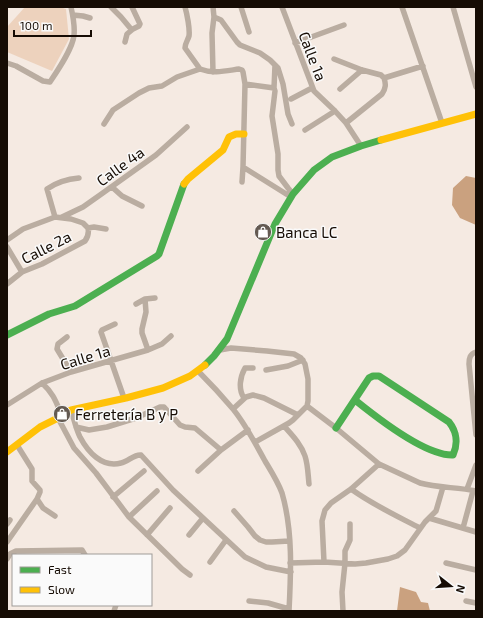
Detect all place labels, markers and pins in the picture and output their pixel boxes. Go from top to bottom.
shop icon: Banca LC [253,222,273,242]
place label: Banca LC [276,223,338,241]
shop icon: Ferretería B y P [52,404,72,424]
place label: Ferretería B y P [75,405,178,423]

